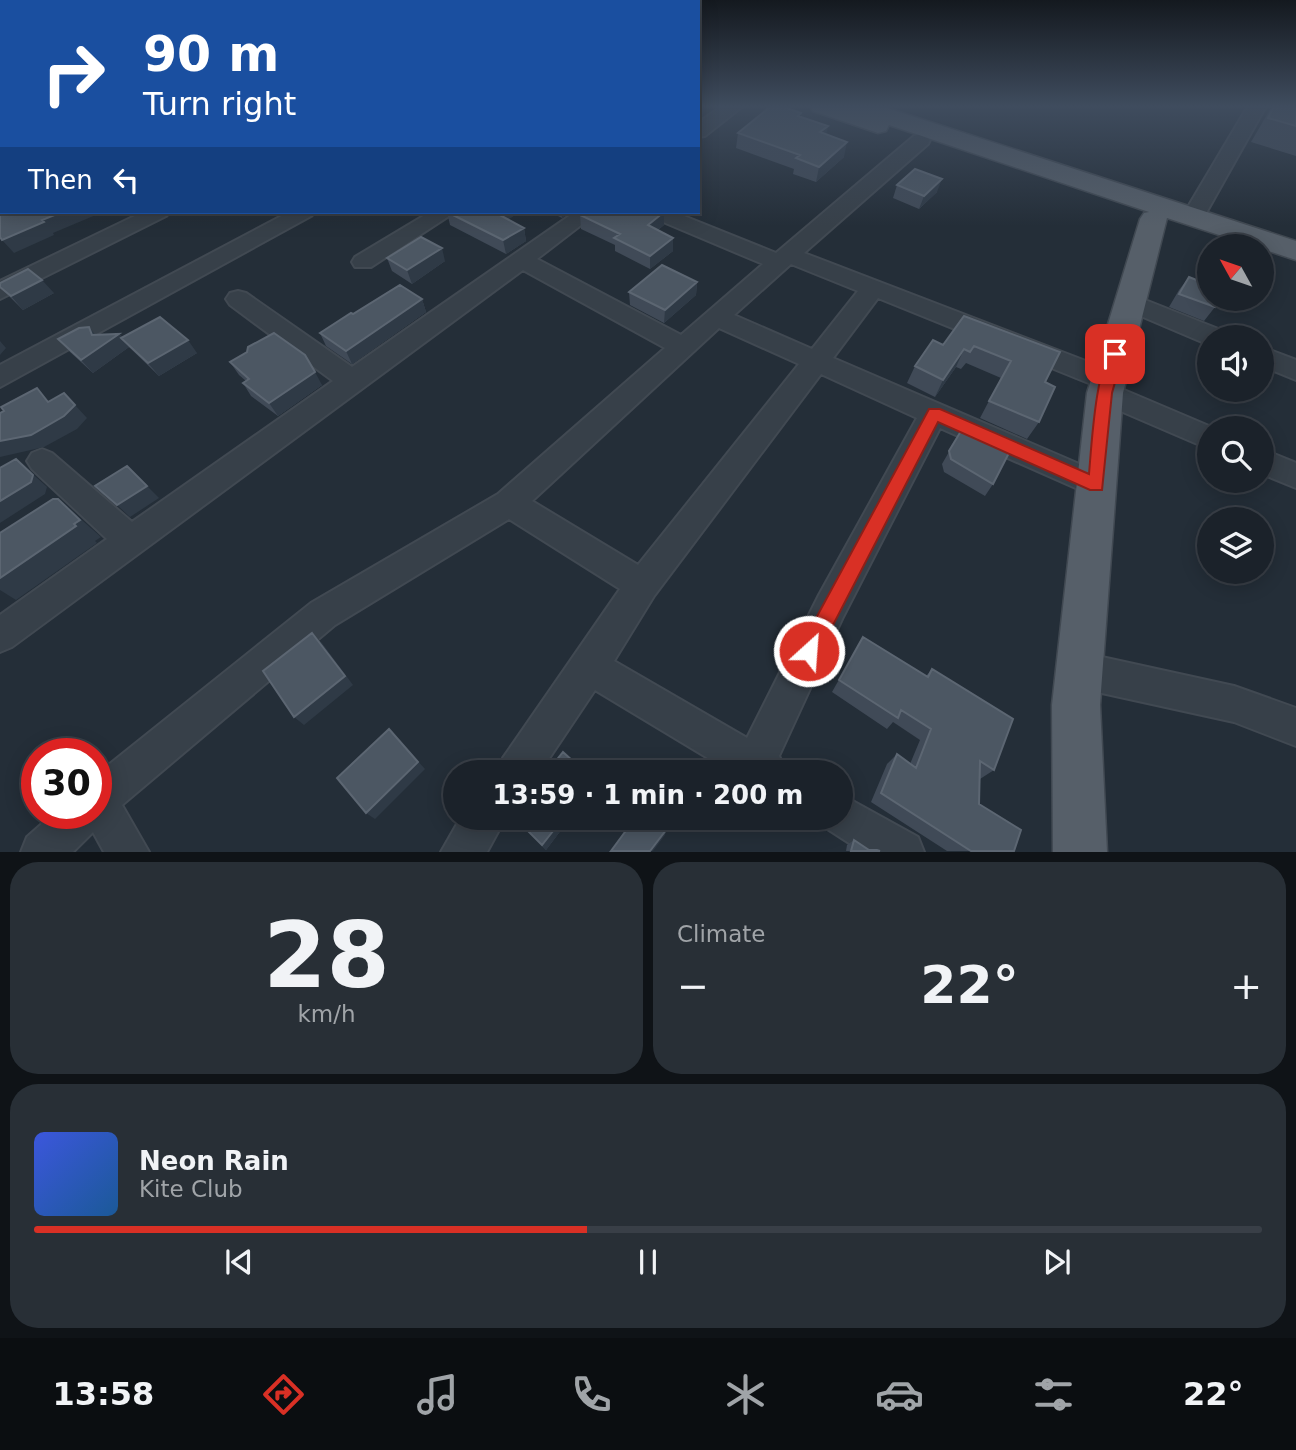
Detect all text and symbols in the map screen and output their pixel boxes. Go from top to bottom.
text: 90 m [143,26,279,83]
icon: right [28,28,119,119]
text: Turn right [143,85,296,123]
icon: left [107,161,145,199]
text: Then [28,165,93,195]
north arrow [1197,234,1274,312]
map controls [1197,234,1274,584]
pin [1085,324,1145,384]
button: sound [1197,325,1274,402]
icon: arrive [1096,335,1134,373]
button: search [1197,416,1274,493]
button: layers [1197,507,1274,584]
position arrow [772,614,846,688]
speed limit sign: 30 [21,738,112,829]
text: 13:59 · 1 min · 200 m [493,780,803,810]
text: 28 [263,903,390,1008]
text: Climate [677,921,766,947]
text: 22° [920,955,1019,1015]
text: − [677,964,709,1008]
text: + [1230,964,1262,1008]
text: km/h [297,1001,356,1027]
text: Neon Rain [139,1146,289,1176]
text: Kite Club [139,1176,243,1202]
icon: previous [220,1243,258,1281]
icon: pause [629,1243,667,1281]
icon: next [1038,1243,1076,1281]
icon: directions [259,1370,308,1419]
icon: music [413,1370,462,1419]
icon: phone [567,1370,616,1419]
icon: climate [721,1370,770,1419]
icon: car [875,1370,924,1419]
icon: filters [1029,1370,1078,1419]
text: 13:58 [52,1375,154,1413]
text: 22° [1183,1375,1243,1413]

